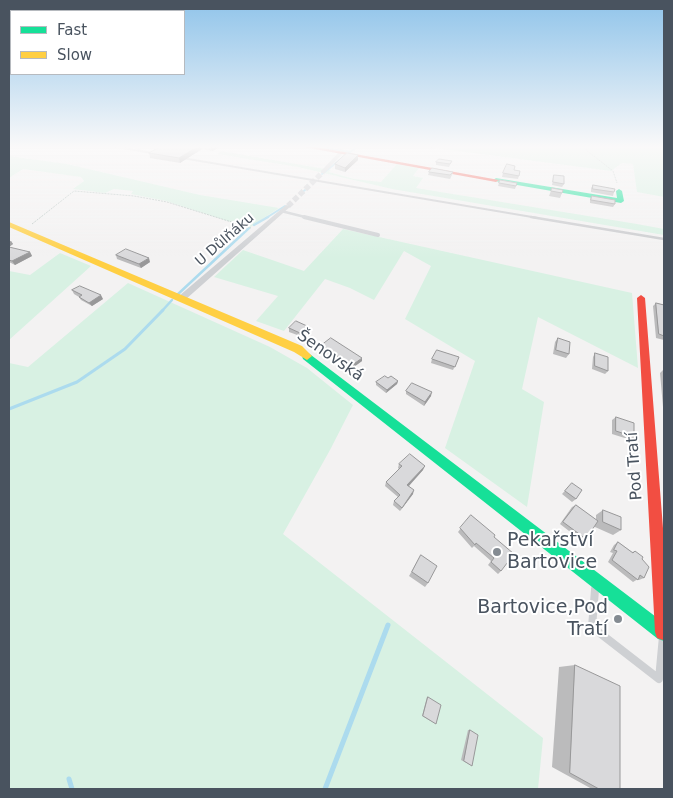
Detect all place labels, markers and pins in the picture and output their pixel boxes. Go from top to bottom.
place label: Pekařství Bartovice [507,530,597,574]
marker: Pekařství Bartovice [491,546,503,558]
place label: Bartovice,Pod Tratí [477,597,608,641]
marker: Bartovice,Pod Tratí [612,613,624,625]

